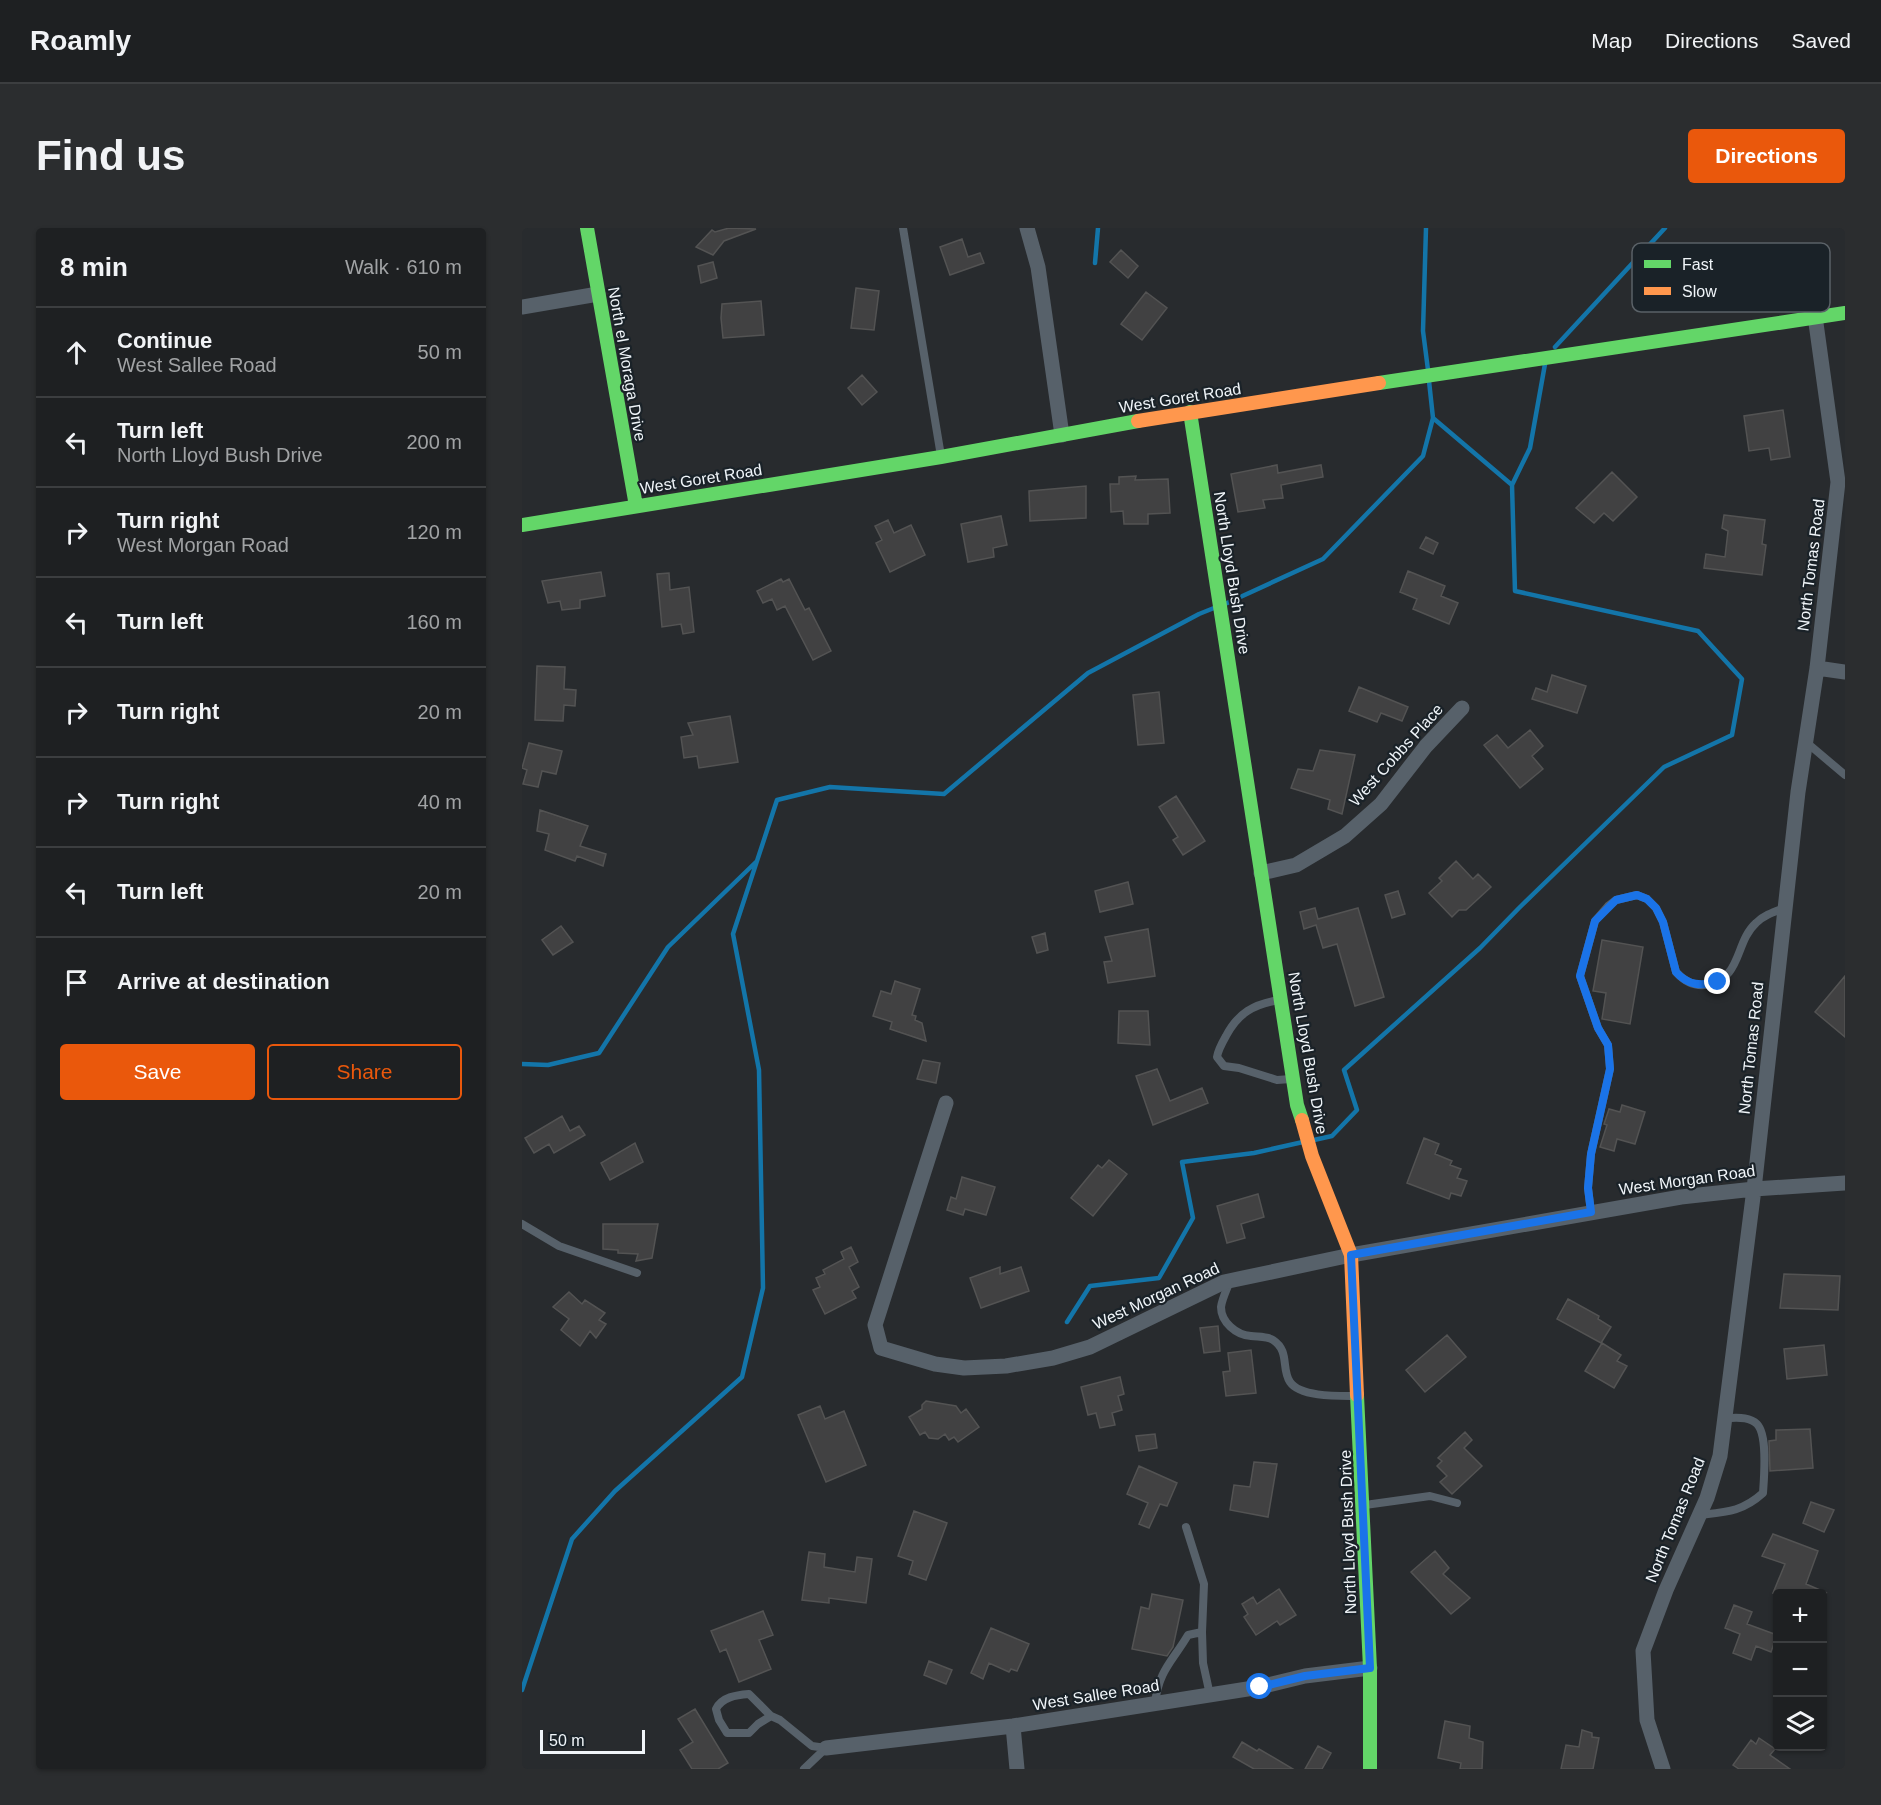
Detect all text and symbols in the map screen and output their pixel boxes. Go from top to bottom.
text: Roamly [30,25,131,56]
text: Map [1591,29,1632,52]
text: Directions [1665,29,1758,52]
text: Saved [1791,29,1851,52]
button: Directions [1688,129,1845,183]
text: Find us [36,132,185,179]
legend [1632,243,1830,312]
text: 8 min [60,252,128,282]
text: Walk · 610 m [345,256,462,278]
text: Fast [1682,256,1714,273]
text: Slow [1682,283,1717,300]
street label: North el Moraga Drive [605,285,649,443]
text: Continue [117,328,212,353]
icon: ahead [60,336,93,369]
text: 50 m [418,341,462,363]
text: West Sallee Road [117,354,277,376]
street label: West Goret Road [1118,380,1242,416]
text: Turn left [117,418,203,443]
icon: left [60,426,93,459]
text: 200 m [406,431,462,453]
text: North Lloyd Bush Drive [117,444,323,466]
street label: West Goret Road [639,461,763,497]
street label: North Lloyd Bush Drive [1211,490,1253,656]
street label: North Tomas Road [1794,498,1828,632]
text: Turn right [117,508,219,533]
icon: right [60,516,93,549]
text: 120 m [406,521,462,543]
text: West Morgan Road [117,534,289,556]
icon: left [60,606,93,639]
text: Turn left [117,609,203,634]
text: 160 m [406,611,462,633]
icon: right [60,696,93,729]
text: Turn right [117,699,219,724]
street label: West Cobbs Place [1346,700,1446,809]
text: 20 m [418,701,462,723]
icon: right [60,786,93,819]
text: Turn right [117,789,219,814]
text: 40 m [418,791,462,813]
icon: left [60,876,93,909]
text: Turn left [117,879,203,904]
text: 20 m [418,881,462,903]
icon: arrive [60,966,93,999]
route end [1704,968,1730,994]
text: Arrive at destination [117,969,330,994]
street label: North Lloyd Bush Drive [1285,971,1331,1136]
street label: North Tomas Road [1736,981,1766,1115]
button: Save [60,1044,255,1100]
button: Share [267,1044,462,1100]
street label: West Morgan Road [1618,1162,1756,1198]
street label: West Morgan Road [1090,1259,1222,1333]
street label: North Lloyd Bush Drive [1337,1449,1359,1615]
street label: North Tomas Road [1642,1455,1708,1585]
map controls [1773,1589,1827,1751]
button: + [1773,1589,1827,1643]
button: − [1773,1643,1827,1697]
route start [1246,1673,1272,1699]
street label: West Sallee Road [1032,1677,1160,1713]
button: layers [1773,1697,1827,1751]
scale bar [540,1727,645,1754]
text: 50 m [549,1732,585,1749]

